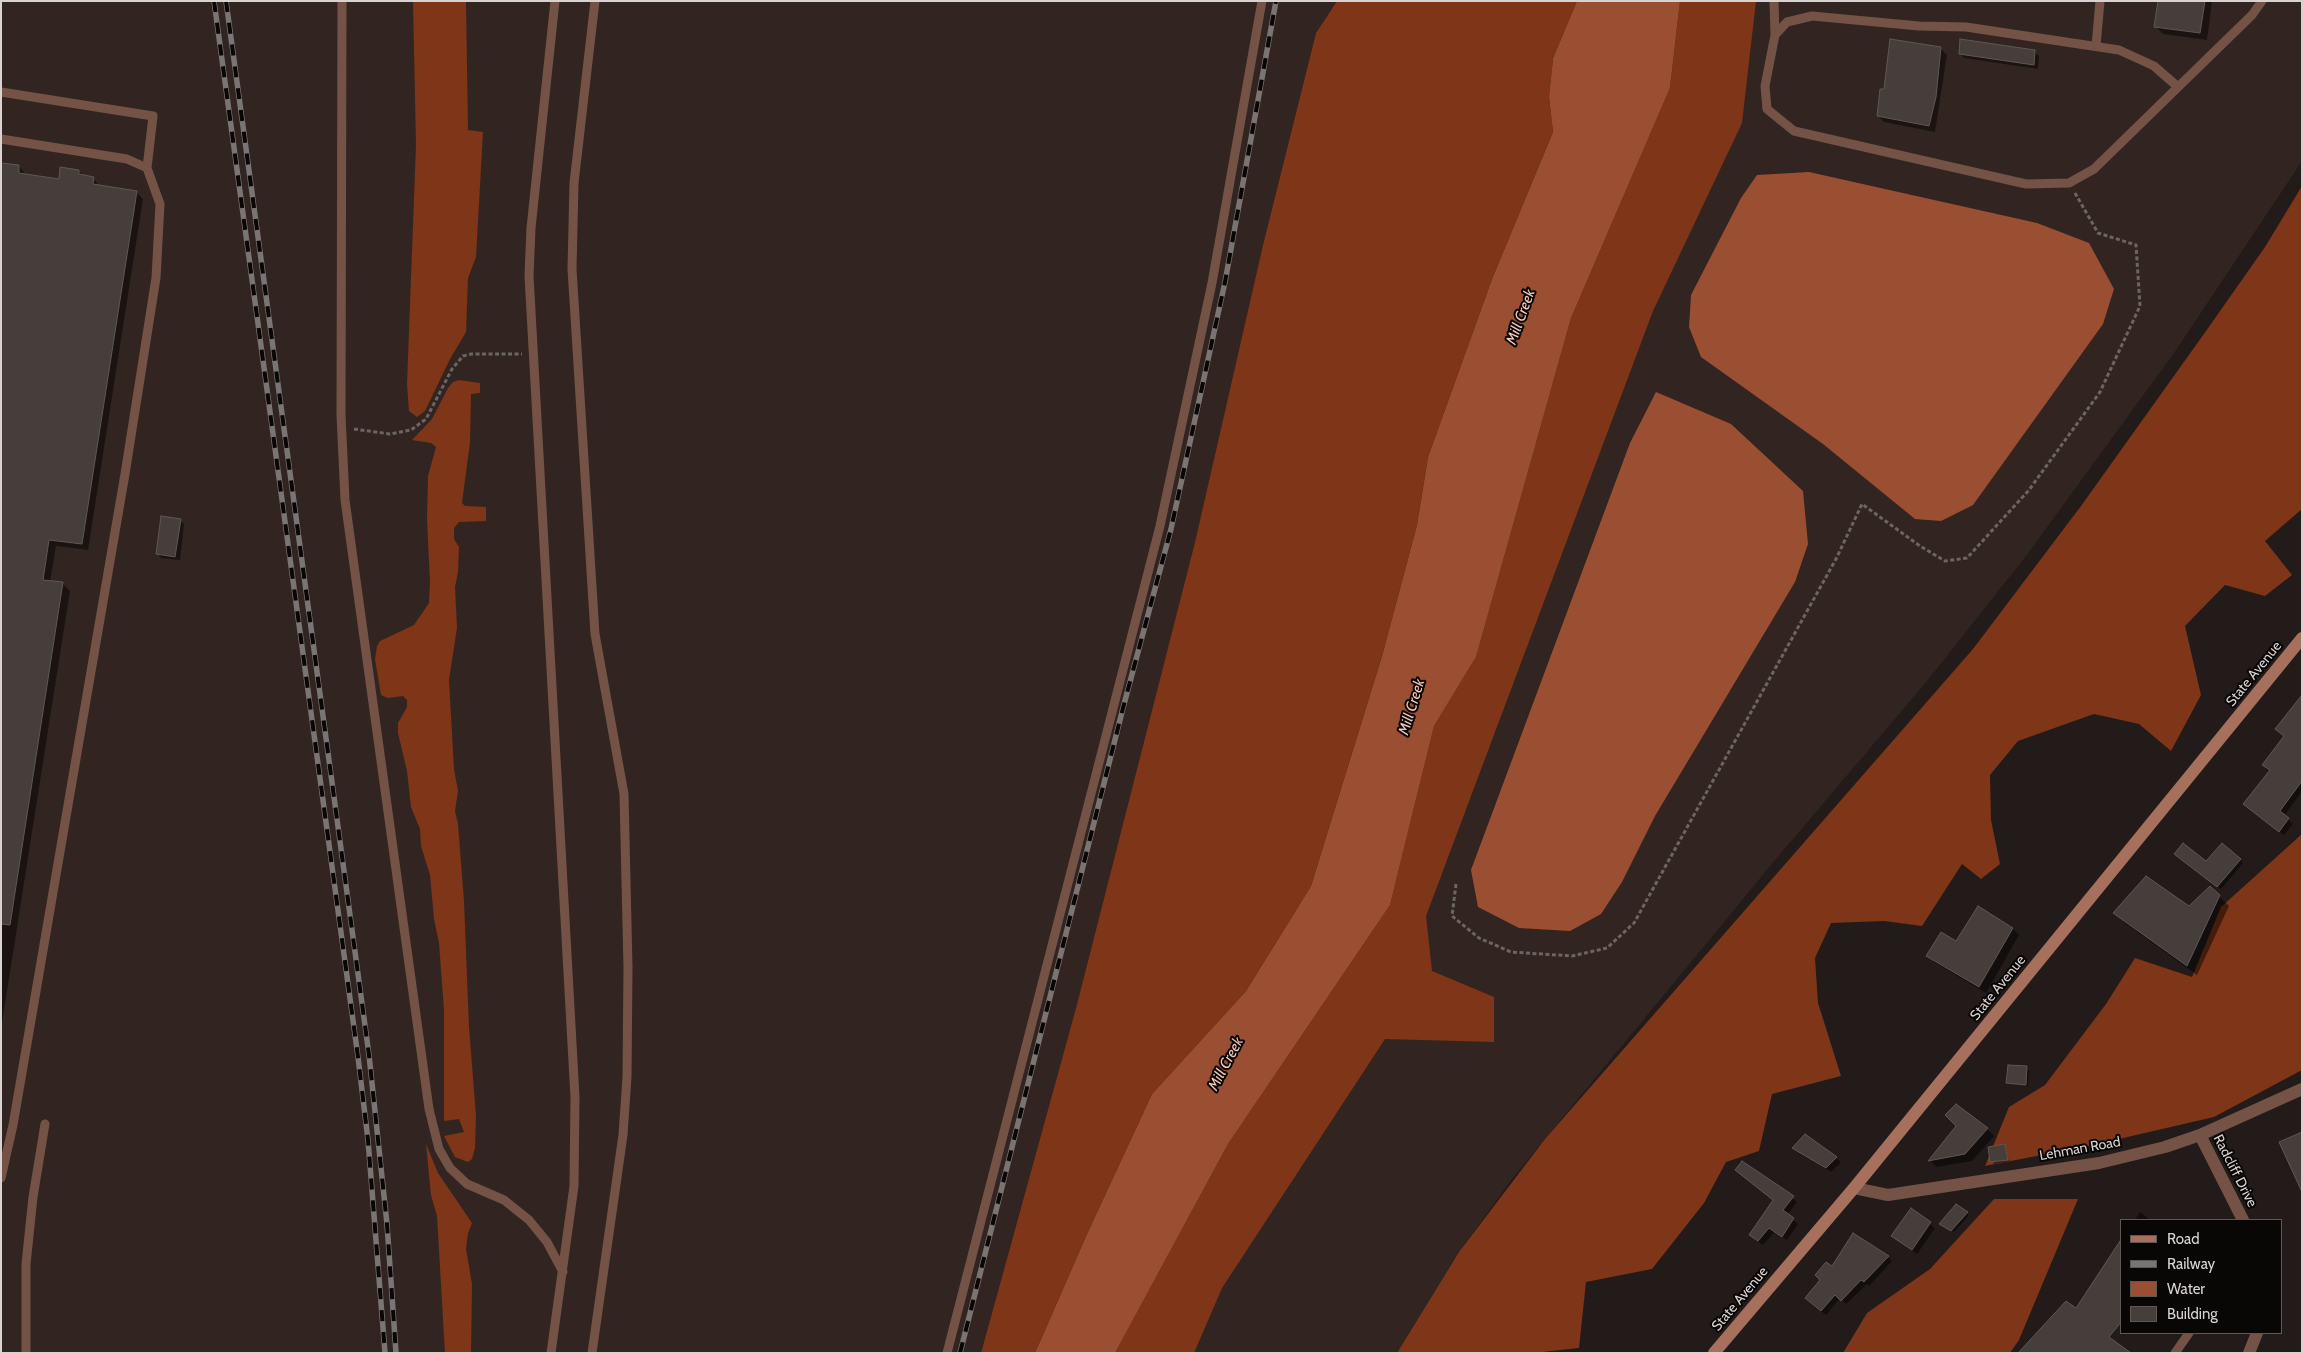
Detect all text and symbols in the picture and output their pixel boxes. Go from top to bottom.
water label: Mill Creek [1503,287,1539,347]
street label: State Avenue [2223,638,2285,710]
water label: Mill Creek [1395,677,1429,737]
street label: State Avenue [1967,952,2029,1024]
water label: Mill Creek [1205,1034,1247,1094]
street label: Radcliff Drive [2210,1132,2260,1210]
street label: Lehman Road [2038,1134,2122,1164]
legend [2120,1219,2283,1334]
text: Road [2167,1230,2200,1248]
text: Railway [2167,1255,2215,1273]
street label: State Avenue [1708,1263,1772,1335]
text: Water [2167,1280,2205,1298]
text: Building [2167,1305,2218,1323]

